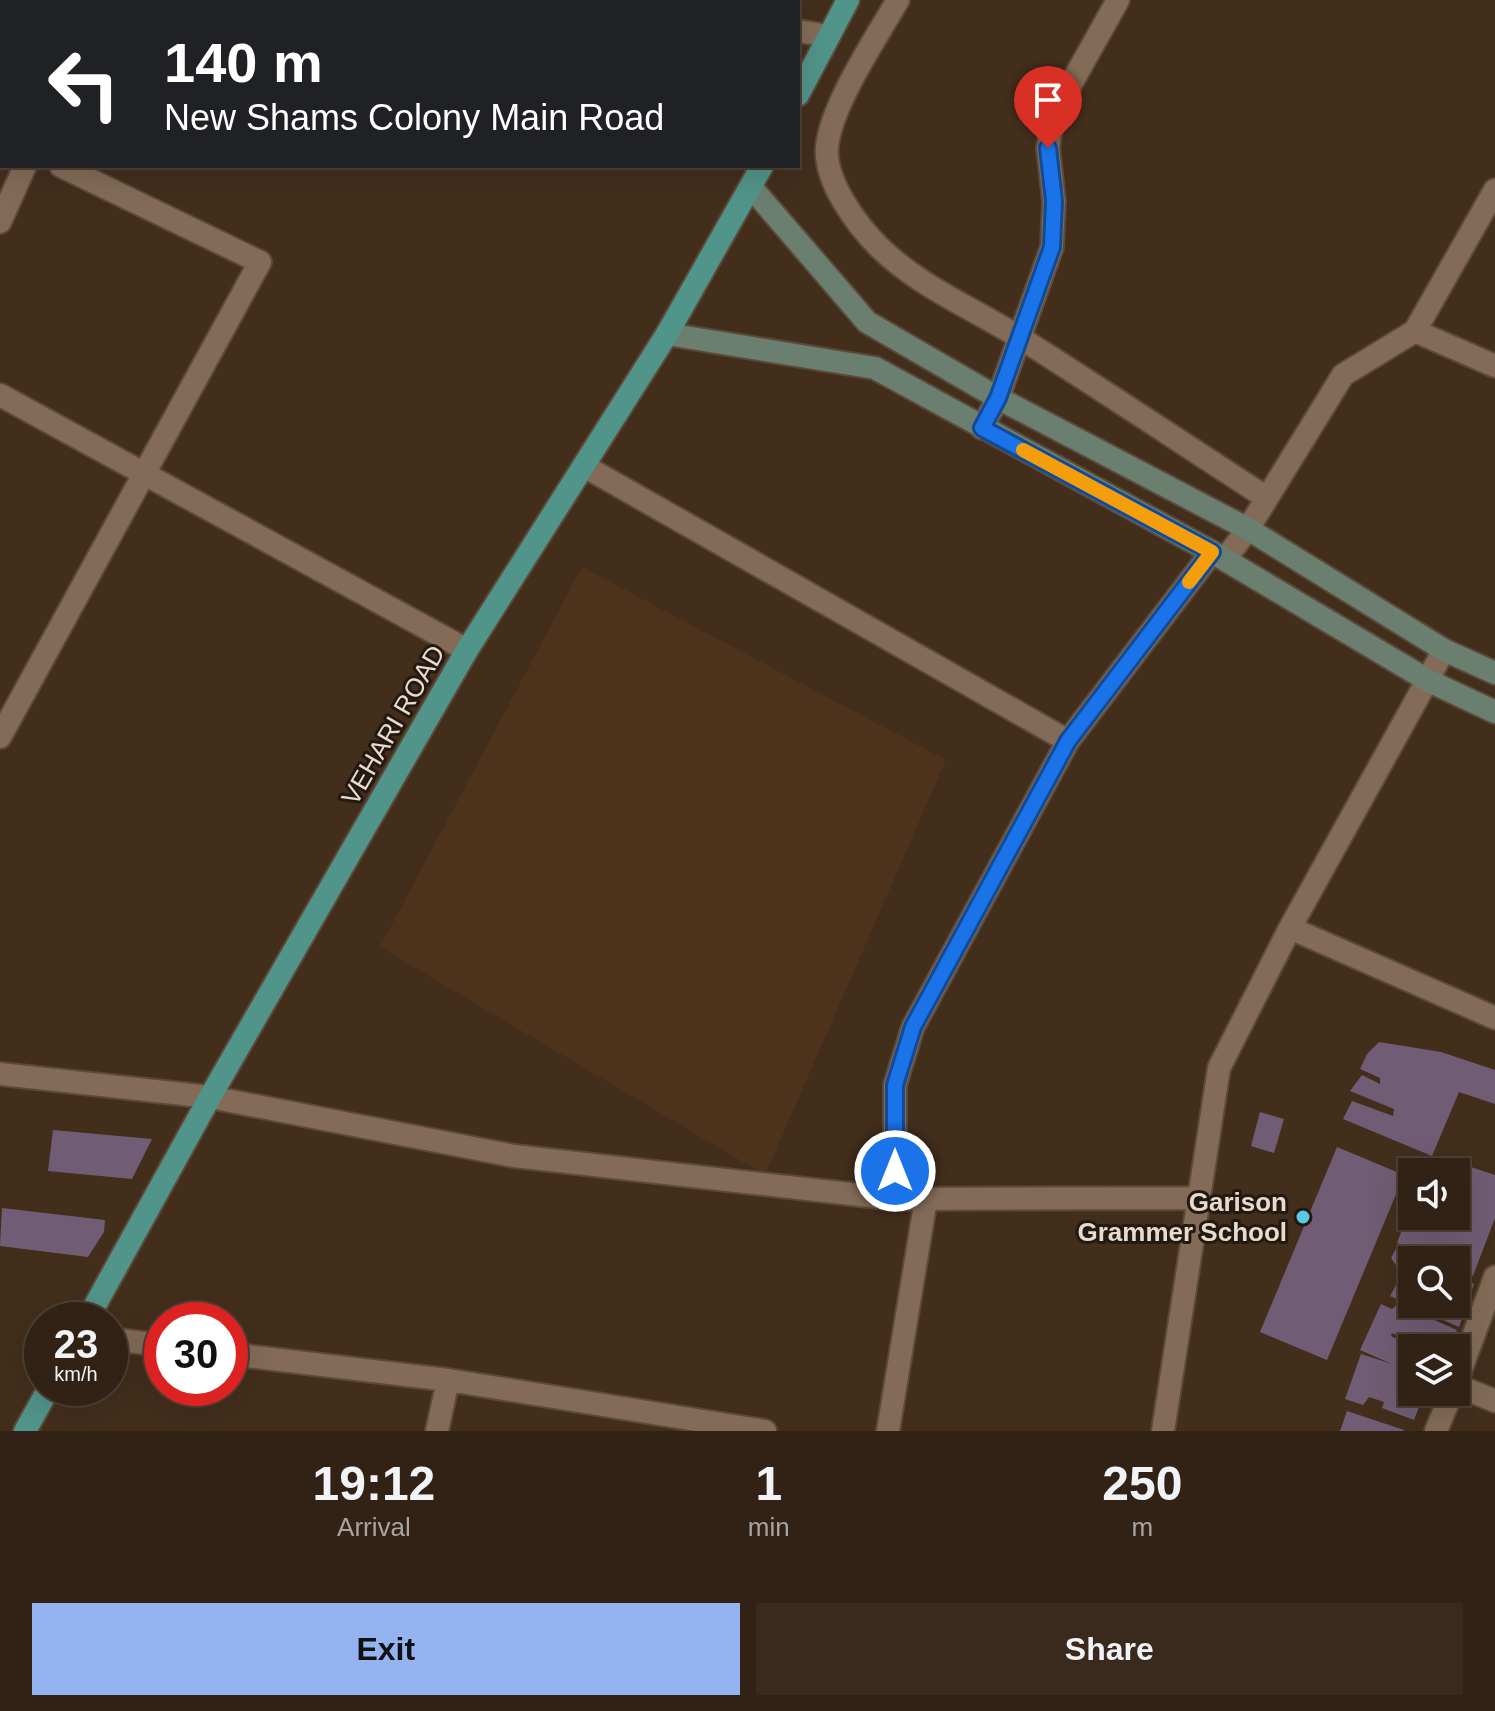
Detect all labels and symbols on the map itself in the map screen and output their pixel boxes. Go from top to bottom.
pin [1014,66,1082,148]
street label: VEHARI ROAD [335,640,451,810]
position arrow [853,1129,937,1213]
place label: Garison Grammer School [1077,1187,1287,1247]
marker: Garison Grammer School [1294,1208,1312,1226]
speed limit sign: 30 [144,1302,248,1406]

